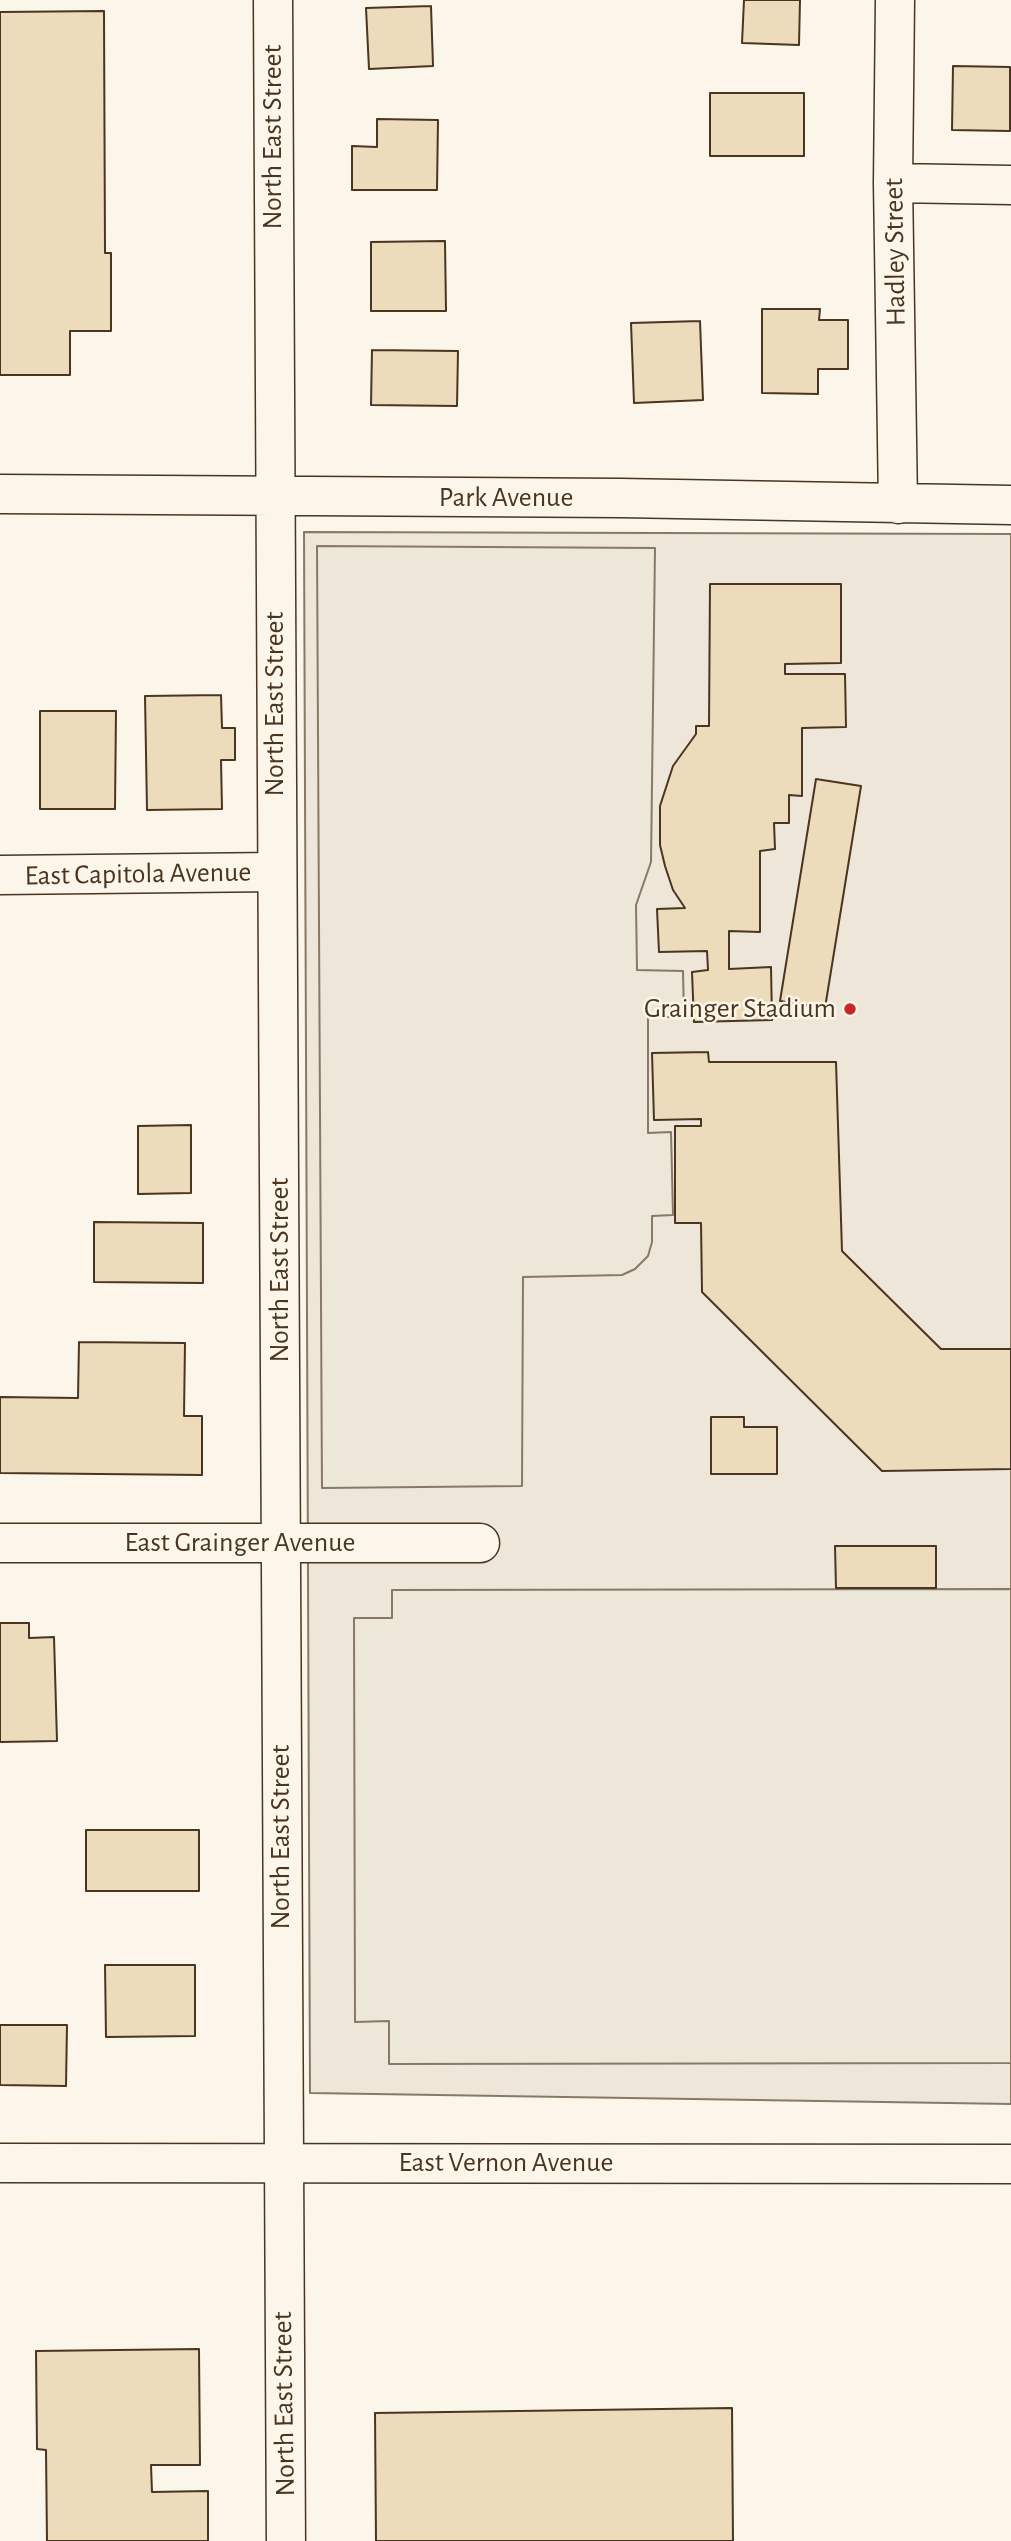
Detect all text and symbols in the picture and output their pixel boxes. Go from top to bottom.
street label: North East Street [256,45,290,229]
street label: Hadley Street [877,178,913,326]
street label: Park Avenue [439,481,573,515]
street label: North East Street [258,612,292,796]
street label: East Capitola Avenue [24,855,252,893]
place label: Grainger Stadium [644,992,836,1026]
marker: Grainger Stadium [842,1001,858,1017]
street label: North East Street [263,1178,297,1362]
street label: East Grainger Avenue [125,1526,355,1560]
street label: North East Street [264,1745,298,1929]
street label: East Vernon Avenue [399,2146,613,2180]
street label: North East Street [266,2311,302,2497]

